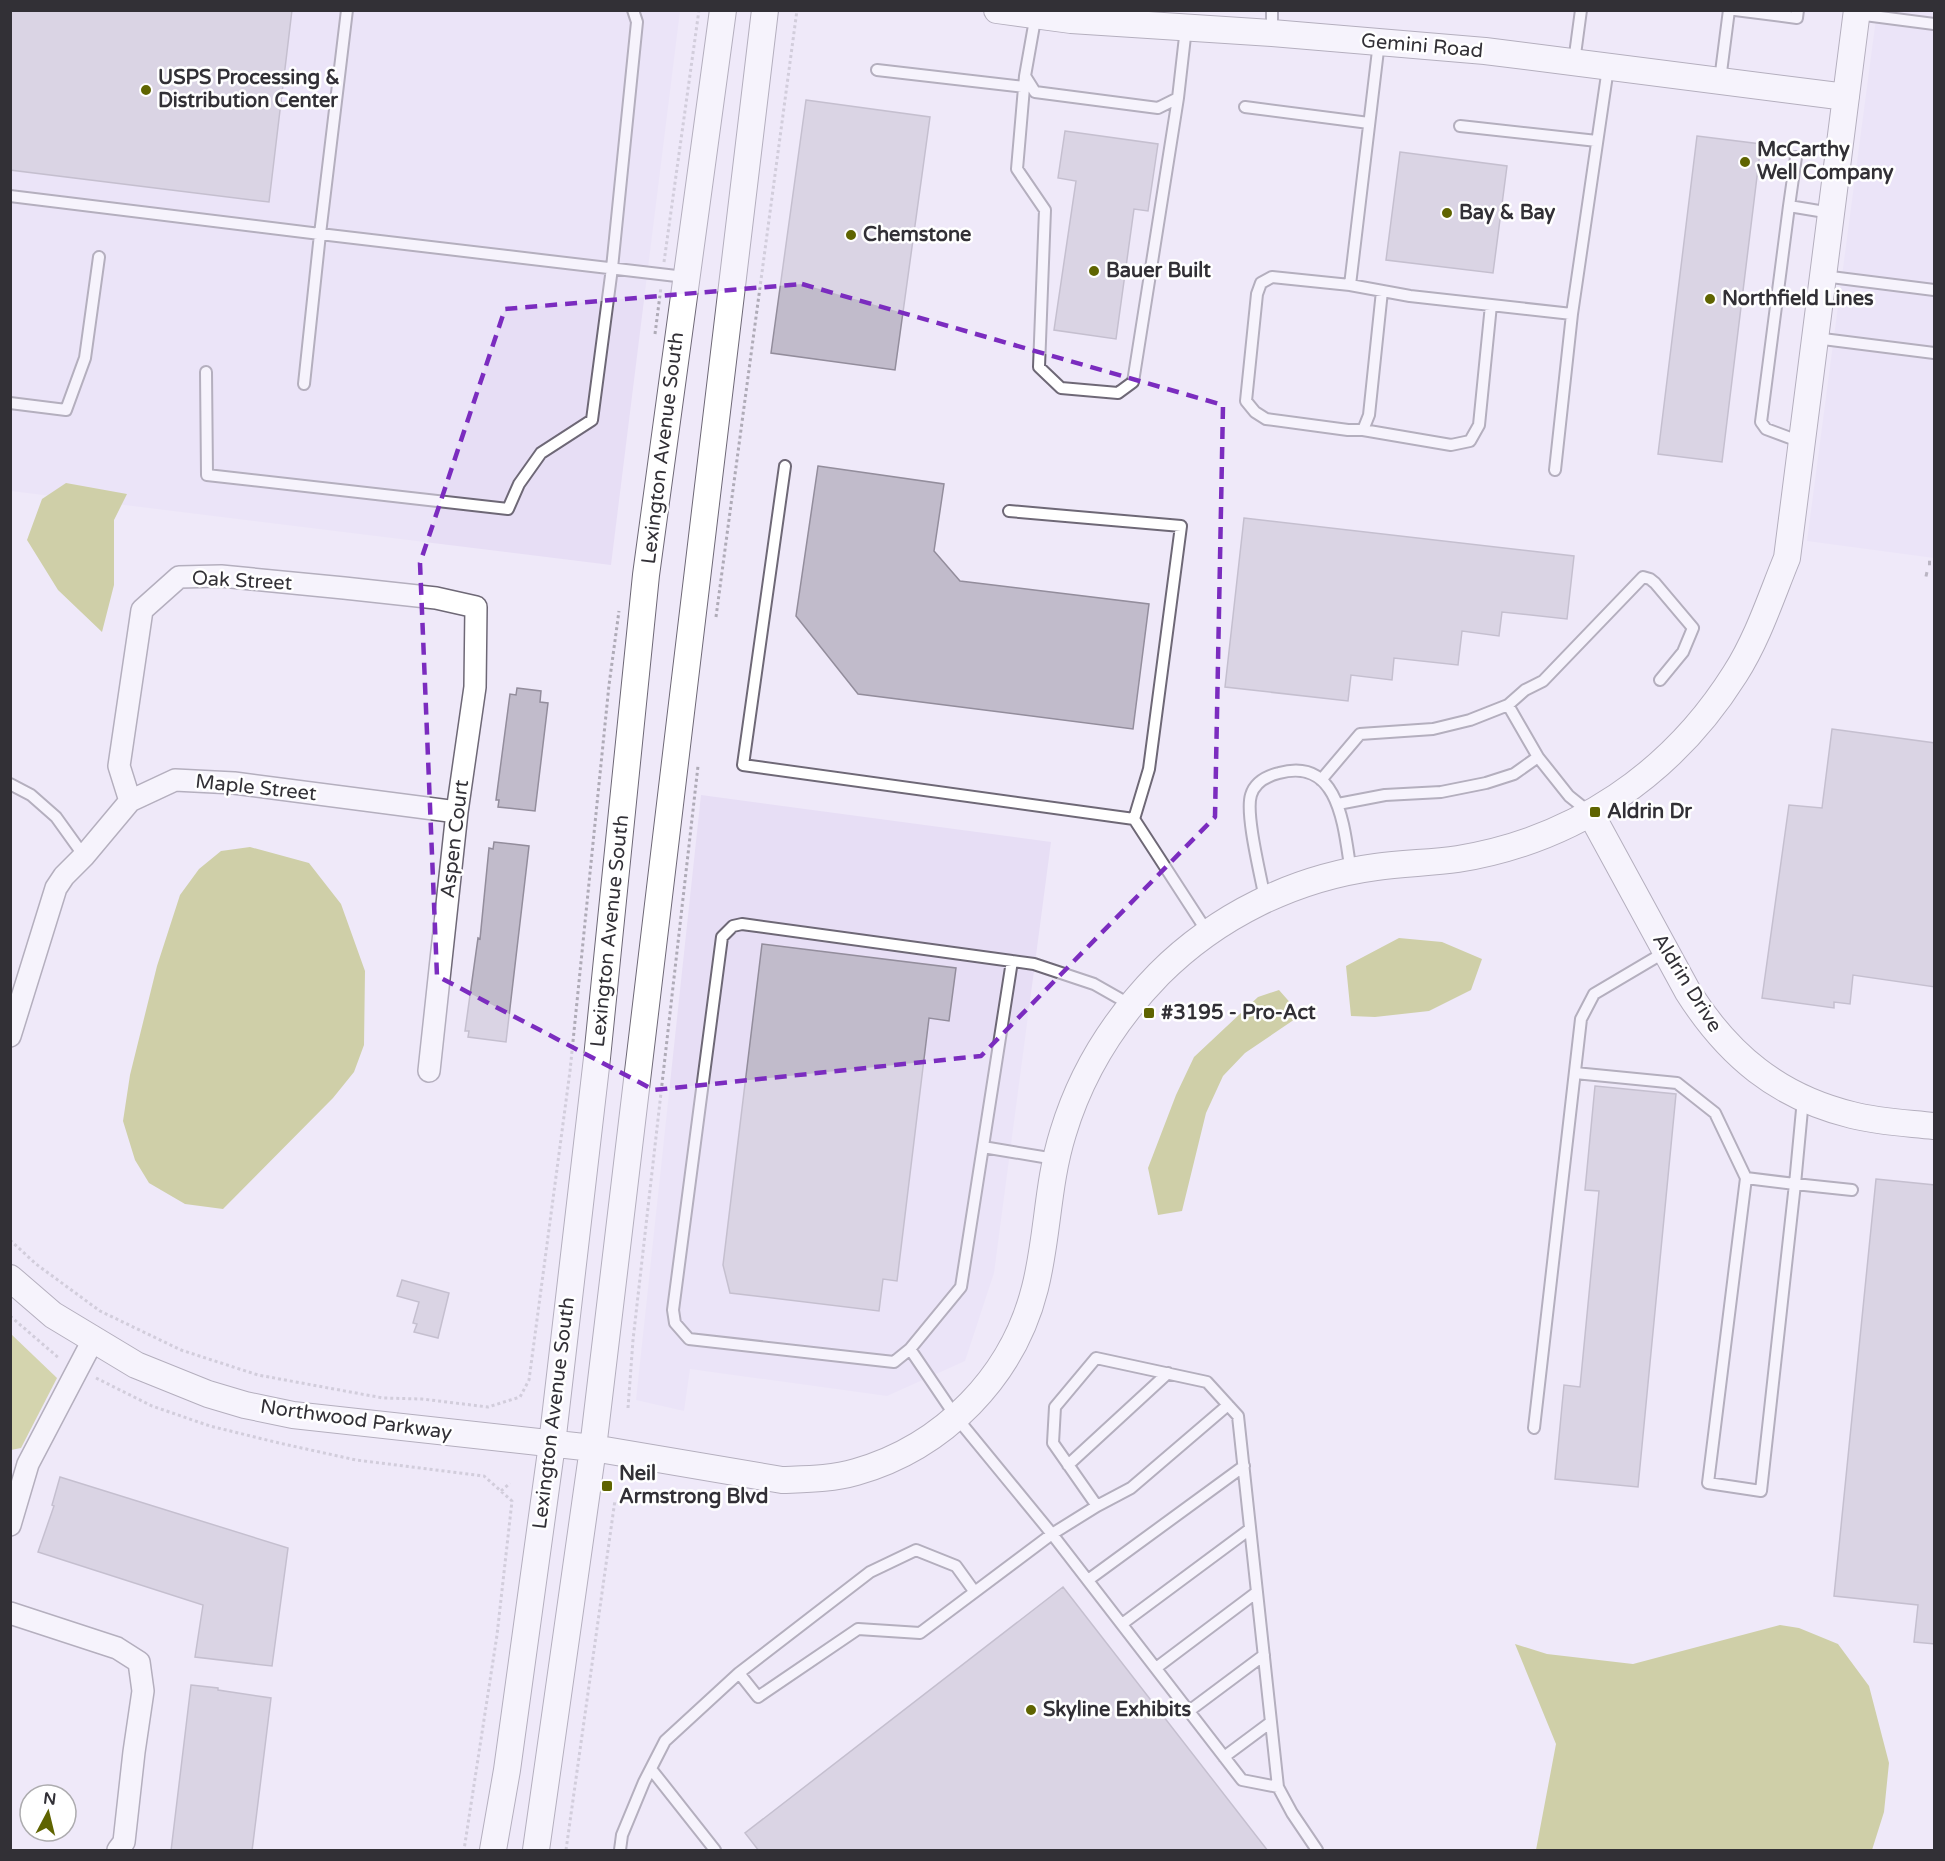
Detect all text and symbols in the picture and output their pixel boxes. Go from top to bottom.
street label: Gemini Road [1360,29,1484,63]
place label: USPS Processing & Distribution Center [158,66,340,113]
marker: USPS Processing & Distribution Center [139,83,153,97]
place label: McCarthy Well Company [1757,138,1894,185]
marker: McCarthy Well Company [1738,155,1752,169]
place label: Bay & Bay [1459,201,1556,225]
marker: Bay & Bay [1440,206,1454,220]
place label: Chemstone [863,223,971,247]
marker: Chemstone [844,228,858,242]
place label: Bauer Built [1106,259,1211,283]
marker: Bauer Built [1087,264,1101,278]
place label: Northfield Lines [1722,287,1874,311]
marker: Northfield Lines [1703,292,1717,306]
street label: Lexington Avenue South [637,331,689,565]
street label: Oak Street [191,566,293,596]
street label: Maple Street [194,770,318,806]
street label: Aspen Court [436,778,474,900]
place label: Aldrin Dr [1607,800,1692,824]
marker: Aldrin Dr [1588,805,1602,819]
street label: Lexington Avenue South [586,814,634,1048]
street label: Aldrin Drive [1647,929,1727,1037]
place label: #3195 - Pro-Act [1161,1001,1316,1025]
marker: #3195 - Pro-Act [1142,1006,1156,1020]
street label: Lexington Avenue South [528,1296,580,1530]
street label: Northwood Parkway [259,1395,454,1445]
place label: Neil Armstrong Blvd [619,1462,768,1509]
marker: Neil Armstrong Blvd [600,1479,614,1493]
place label: Skyline Exhibits [1043,1698,1191,1722]
marker: Skyline Exhibits [1024,1703,1038,1717]
north arrow [18,1783,78,1843]
text: N [42,1788,57,1810]

